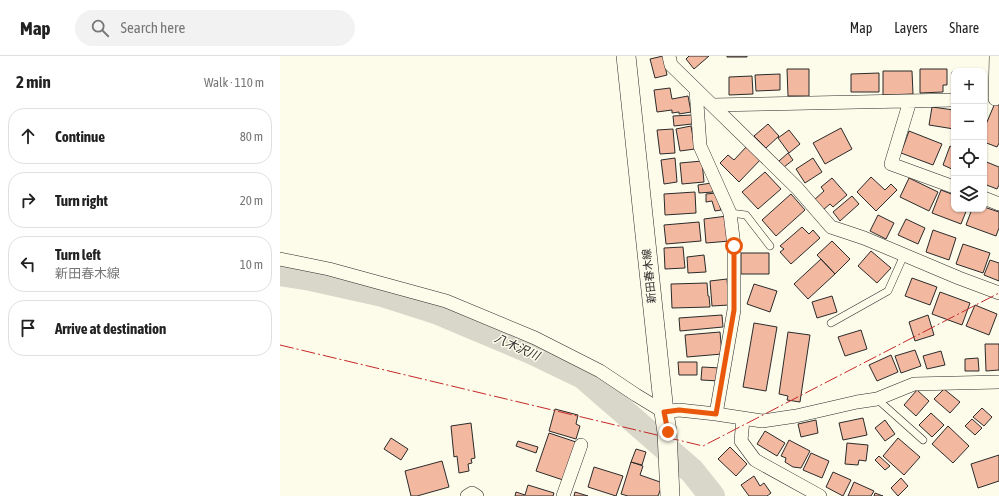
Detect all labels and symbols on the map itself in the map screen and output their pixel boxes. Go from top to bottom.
route start [725,237,743,255]
street label: 新田春木線 [640,248,658,304]
water label: 八木沢川 [492,331,544,364]
route end [659,423,677,441]

